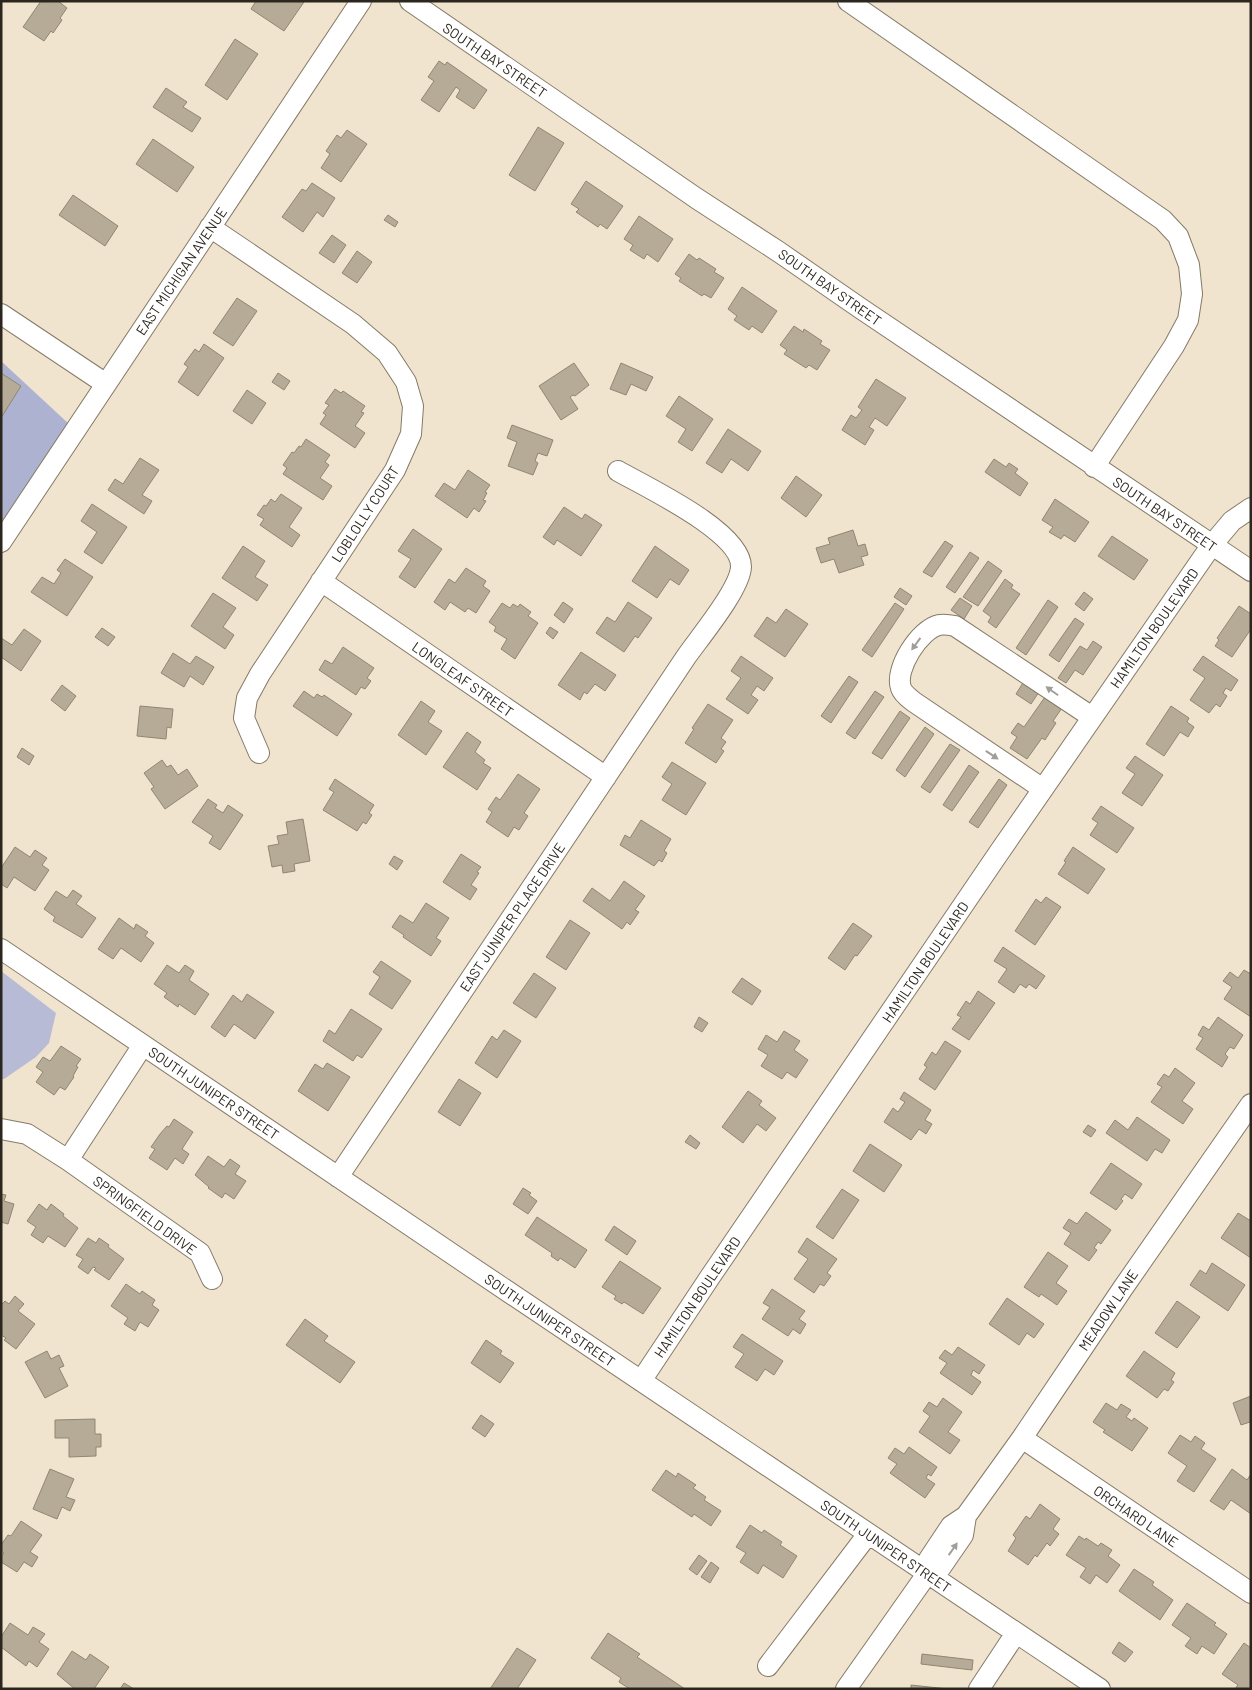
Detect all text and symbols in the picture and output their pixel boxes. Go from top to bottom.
street label: SOUTH BAY STREET [440,19,550,101]
street label: EAST MICHIGAN AVENUE [132,204,230,338]
street label: SOUTH BAY STREET [775,245,885,329]
street label: LOBLOLLY COURT [328,463,402,565]
street label: SOUTH BAY STREET [1110,473,1220,555]
street label: HAMILTON BOULEVARD [1106,565,1202,691]
one-way arrow [911,637,921,651]
street label: LONGLEAF STREET [409,638,517,720]
one-way arrow [1045,686,1058,696]
one-way arrow [985,750,998,760]
street label: EAST JUNIPER PLACE DRIVE [456,839,568,995]
street label: HAMILTON BOULEVARD [878,898,972,1026]
street label: SOUTH JUNIPER STREET [146,1043,282,1143]
street label: SPRINGFIELD DRIVE [90,1172,200,1258]
street label: HAMILTON BOULEVARD [650,1233,744,1361]
street label: MEADOW LANE [1075,1266,1141,1354]
street label: SOUTH JUNIPER STREET [482,1270,618,1370]
street label: ORCHARD LANE [1090,1481,1182,1551]
street label: SOUTH JUNIPER STREET [818,1496,954,1596]
one-way arrow [948,1543,958,1556]

